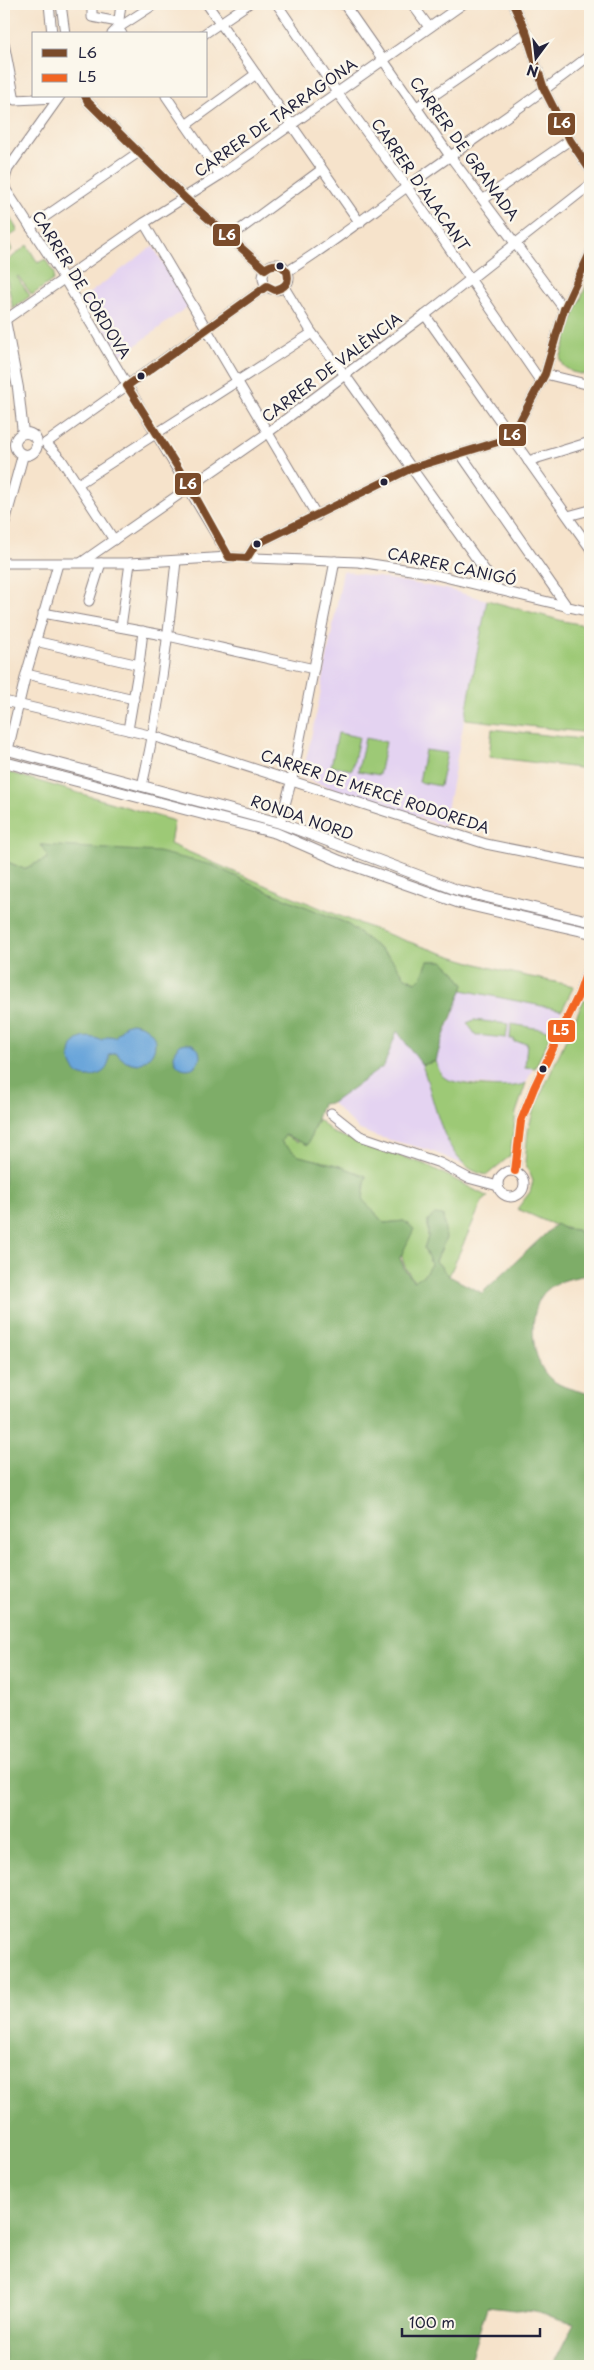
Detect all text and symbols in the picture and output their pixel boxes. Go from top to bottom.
legend [32,32,208,98]
north arrow [512,32,562,82]
text: L6 [78,40,97,63]
street label: CARRER DE TARRAGONA [189,52,361,182]
text: N [524,59,541,83]
text: L5 [78,64,96,87]
street label: CARRER DE GRANADA [405,71,526,225]
line badge: L6 [547,112,576,136]
text: L6 [553,112,571,133]
street label: CARRER D'ALACANT [367,113,476,256]
street label: CARRER DE CÒRDOVA [27,206,137,363]
line badge: L6 [212,223,241,247]
text: L6 [218,224,236,245]
unlabelled marker [275,261,285,271]
street label: CARRER DE VALÈNCIA [256,306,406,427]
unlabelled marker [136,371,146,381]
line badge: L6 [498,423,527,447]
text: L6 [503,424,521,445]
line badge: L6 [174,472,202,496]
text: L6 [179,473,197,494]
unlabelled marker [379,477,389,487]
unlabelled marker [252,539,262,549]
street label: CARRER CANIGÓ [386,541,519,590]
street label: CARRER DE MERCÈ RODOREDA [258,743,493,839]
street label: RONDA NORD [248,788,357,845]
line badge: L5 [547,1019,576,1043]
text: L5 [552,1019,570,1040]
unlabelled marker [538,1064,548,1074]
scale bar [402,2305,539,2337]
text: 100 m [409,2310,455,2333]

